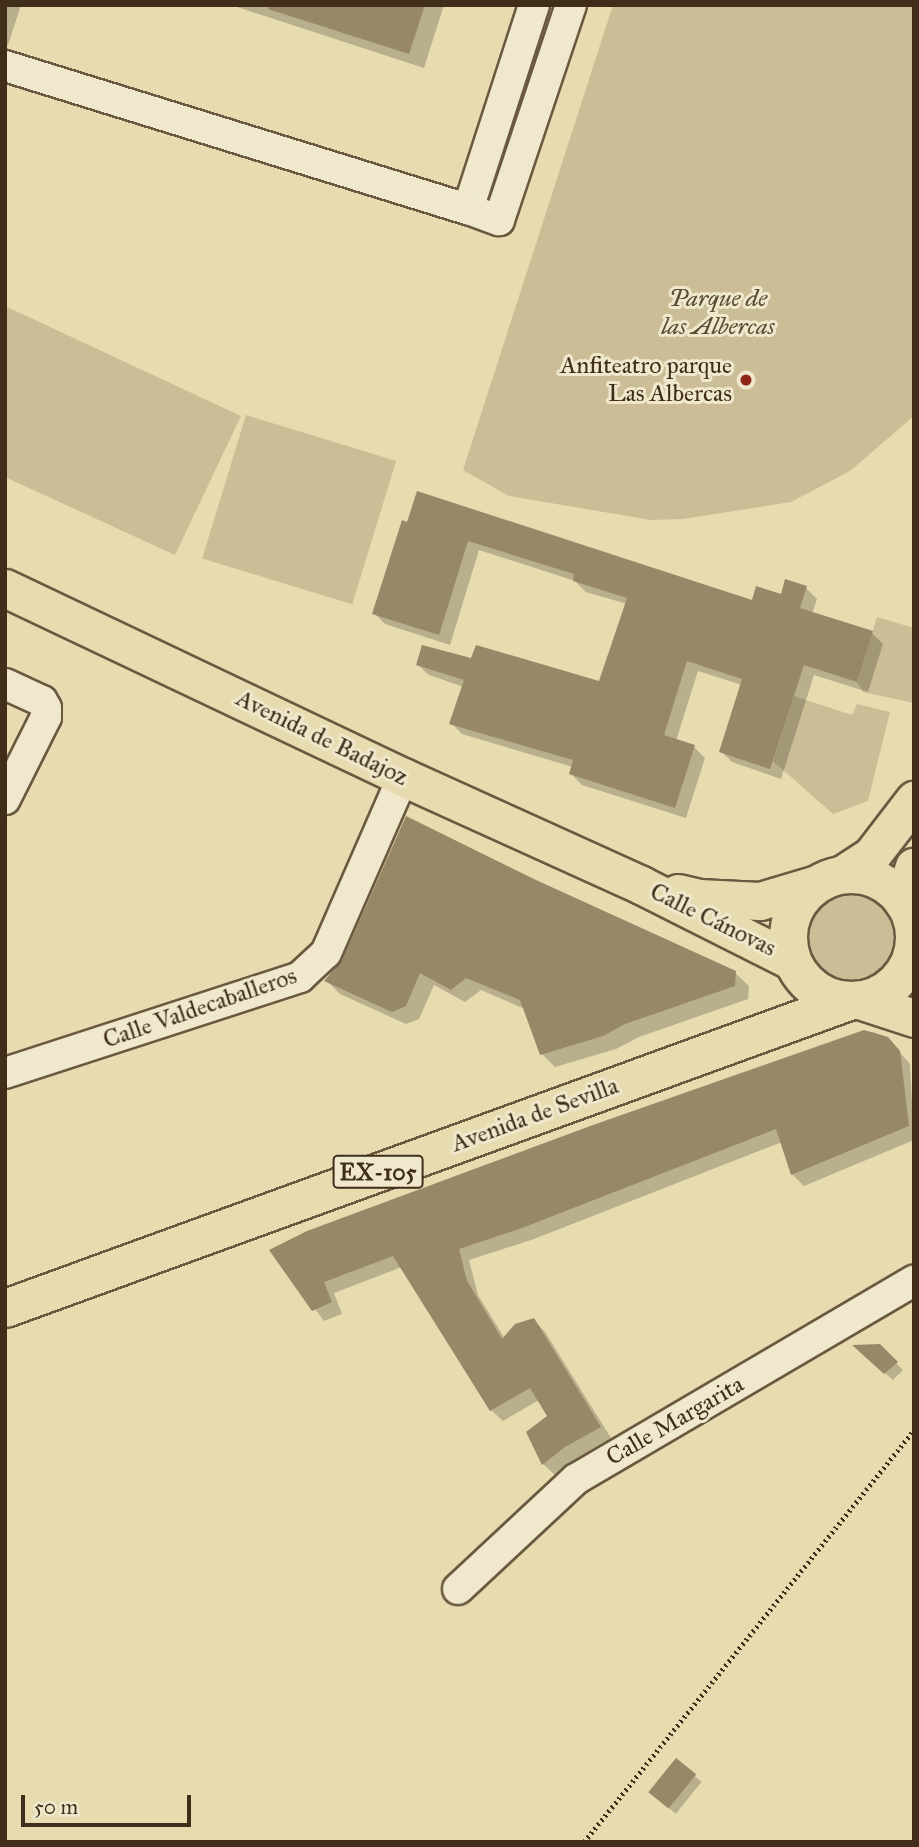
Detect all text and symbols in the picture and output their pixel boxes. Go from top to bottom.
park label: Parque de las Albercas [661,285,775,341]
place label: Anfiteatro parque Las Albercas [560,352,732,408]
marker: Anfiteatro parque Las Albercas [738,372,754,388]
street label: Avenida de Badajoz [231,684,413,792]
street label: Calle Cánovas [645,877,781,963]
street label: Calle Valdecaballeros [99,961,301,1055]
street label: Avenida de Sevilla [448,1071,622,1159]
road number: EX-105 [332,1152,424,1191]
street label: Calle Margarita [601,1370,749,1472]
scale bar [24,1780,194,1824]
text: 50 m [34,1794,78,1820]

